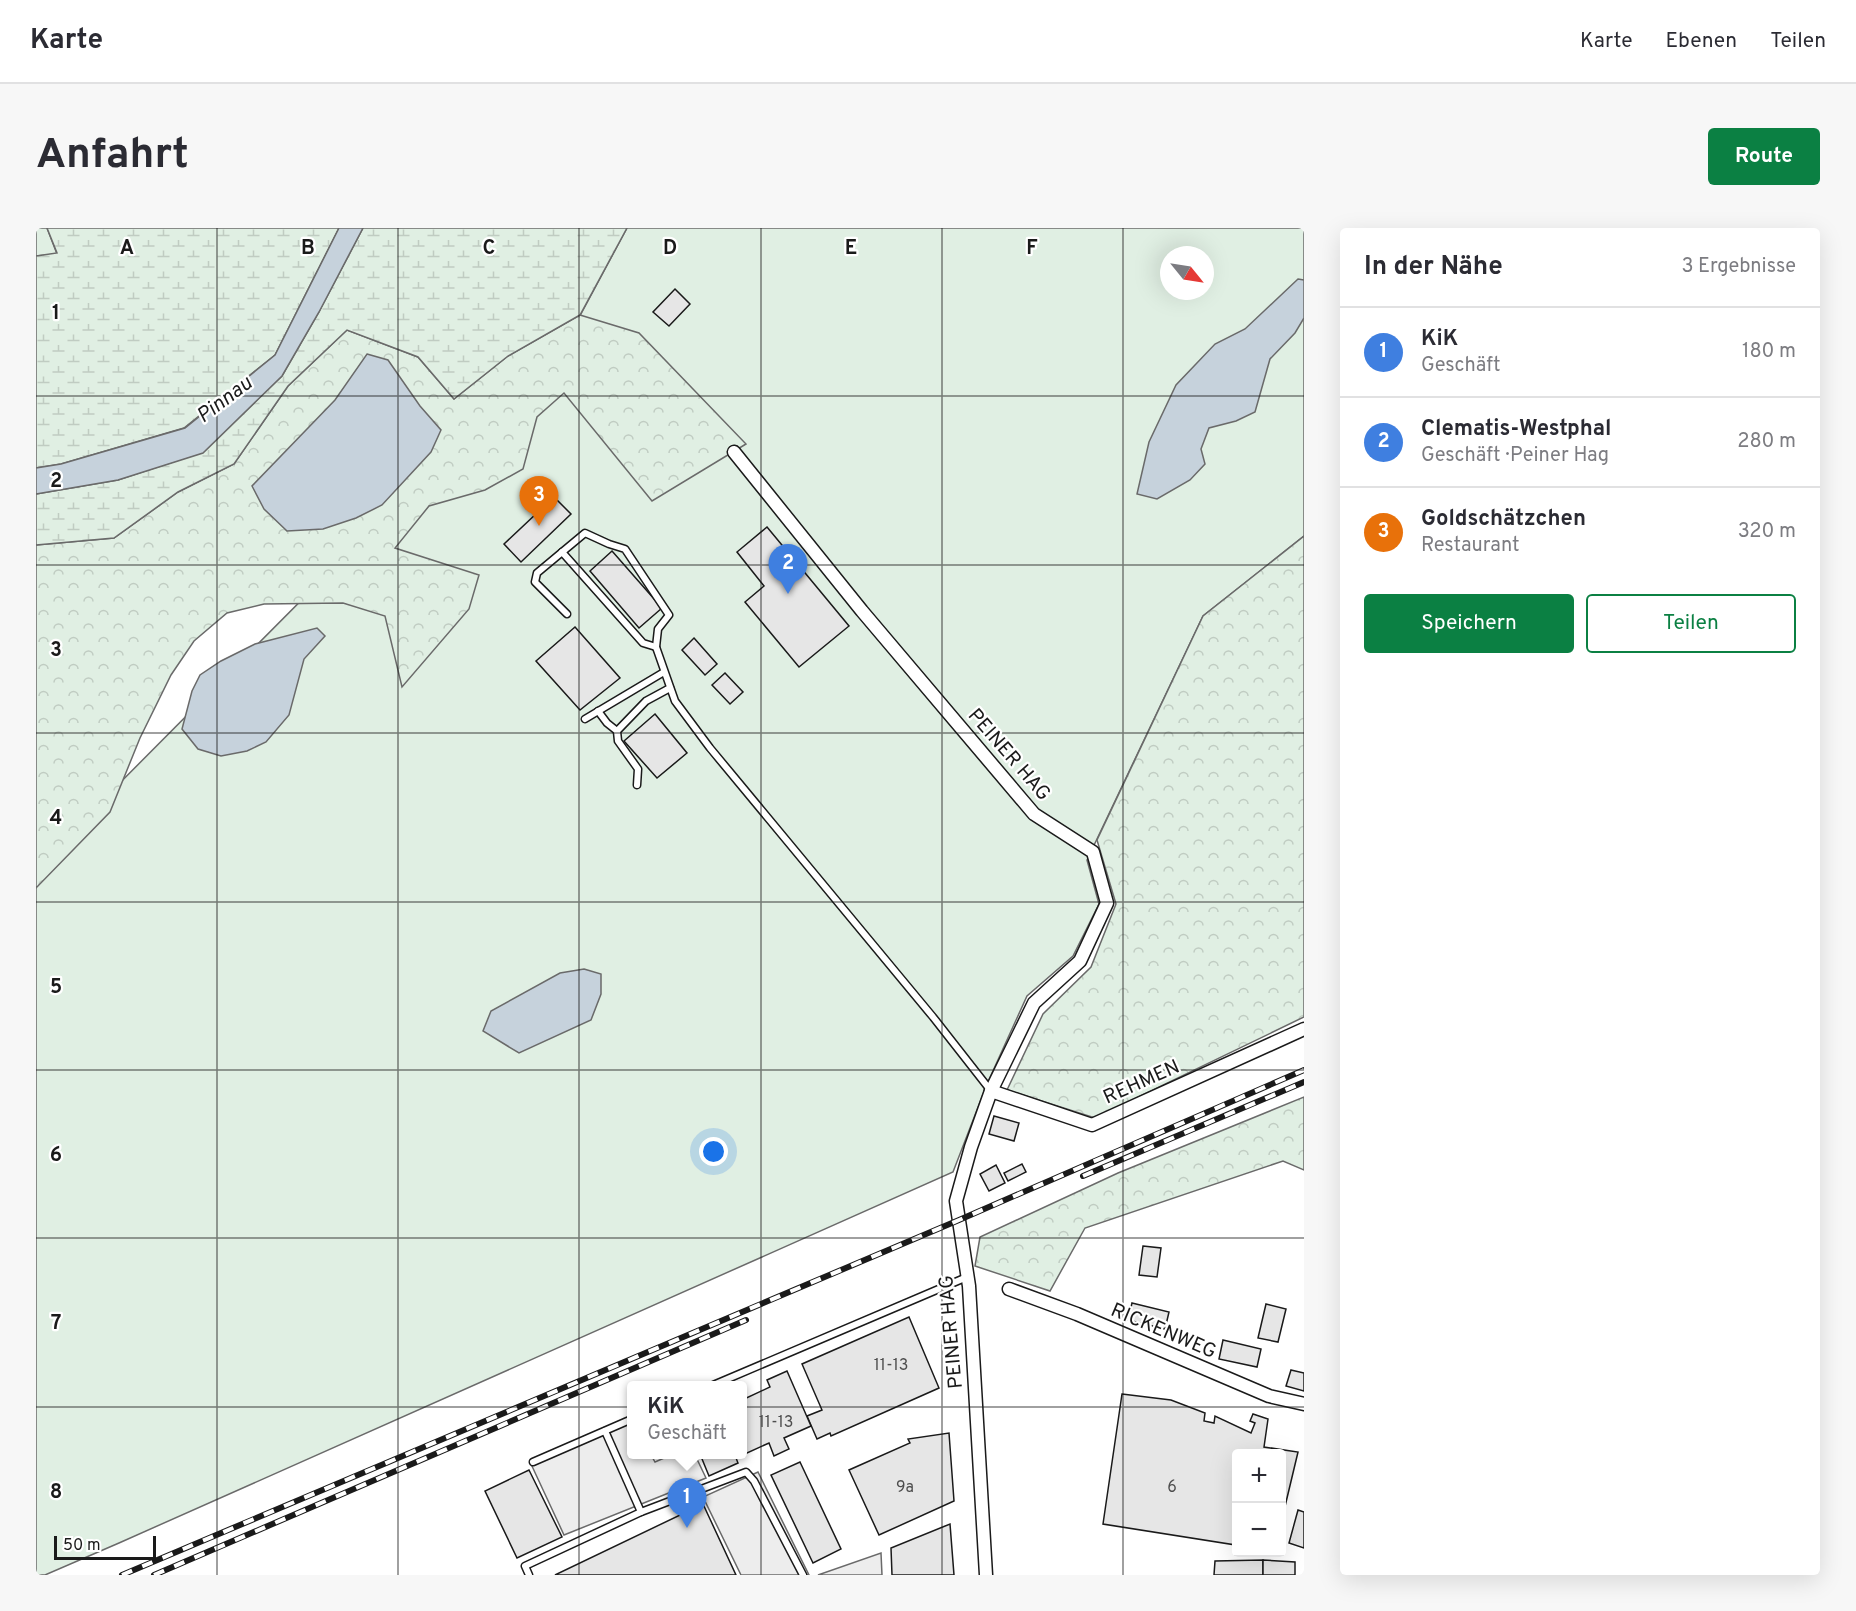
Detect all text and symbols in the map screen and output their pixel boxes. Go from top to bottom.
text: Karte [30,23,103,59]
text: Karte [1580,28,1632,55]
text: Ebenen [1665,28,1737,55]
text: Teilen [1770,28,1826,55]
button: Route [1708,128,1820,185]
text: Anfahrt [36,130,189,183]
text: A [120,236,134,262]
text: B [301,236,315,262]
text: C [483,236,495,262]
text: D [663,236,677,262]
text: E [845,236,857,262]
text: F [1026,236,1038,262]
north arrow [1160,246,1214,300]
text: In der Nähe [1364,251,1503,284]
text: 3 Ergebnisse [1681,254,1796,280]
text: 1 [52,301,60,327]
text: KiK [1421,326,1458,353]
text: 1 [1380,339,1388,365]
text: 180 m [1742,339,1796,365]
text: Geschäft [1421,353,1501,379]
water label: Pinnau [192,370,259,430]
text: Clematis-Westphal [1421,416,1611,443]
text: 2 [1377,429,1390,455]
text: 280 m [1737,429,1796,455]
text: Geschäft · Peiner Hag [1421,443,1609,469]
text: 2 [50,469,62,495]
pin: 3 [520,476,558,526]
text: Goldschätzchen [1421,506,1586,533]
text: 3 [1378,519,1390,545]
text: 320 m [1738,519,1796,545]
text: Restaurant [1421,533,1520,559]
pin: 2 [768,544,807,594]
button: Speichern [1364,594,1574,653]
button: Teilen [1586,594,1796,653]
text: 3 [50,638,62,664]
street label: PEINER HAG [961,704,1056,807]
text: 4 [50,806,62,832]
text: 5 [50,975,62,1001]
street label: REHMEN [1099,1054,1184,1111]
your location [699,1137,728,1166]
text: 6 [50,1143,62,1169]
street label: PEINER HAG [934,1274,970,1390]
street label: RICKENWEG [1106,1298,1220,1366]
text: 7 [51,1311,61,1337]
house number: 11-13 [874,1356,908,1376]
popup [627,1381,747,1459]
text: KiK [647,1394,685,1421]
house number: 11-13 [759,1413,793,1433]
text: Geschäft [647,1421,727,1447]
map controls [1232,1449,1286,1557]
button: + [1232,1449,1286,1503]
pin: 1 [668,1478,706,1528]
house number: 9a [896,1478,914,1498]
house number: 6 [1167,1478,1177,1498]
text: 8 [50,1480,62,1506]
button: − [1232,1503,1286,1557]
scale bar [54,1533,156,1560]
text: 50 m [63,1536,101,1556]

